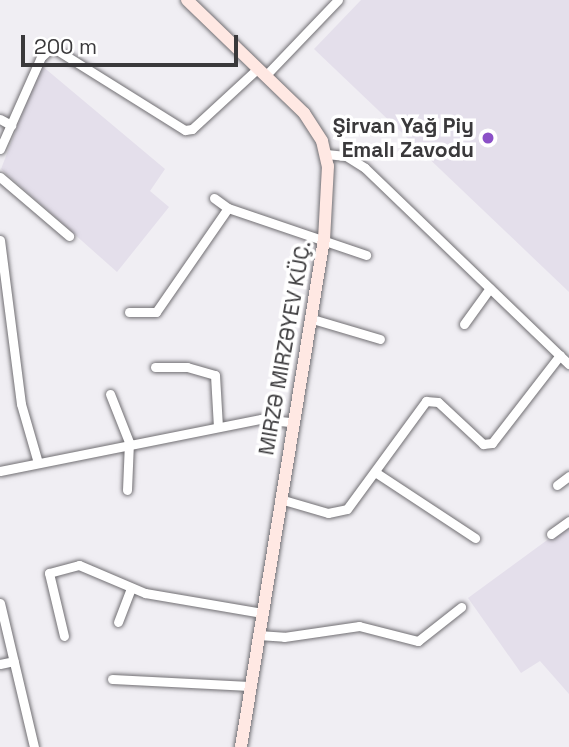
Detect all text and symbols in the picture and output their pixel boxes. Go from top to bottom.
scale bar [24,21,242,65]
text: 200 m [34,33,97,60]
place label: Şirvan Yağ Piy Emalı Zavodu [333,113,474,163]
marker: Şirvan Yağ Piy Emalı Zavodu [480,130,496,146]
street label: MIRZƏ MIRZƏYEV KÜÇ. [254,239,316,457]

